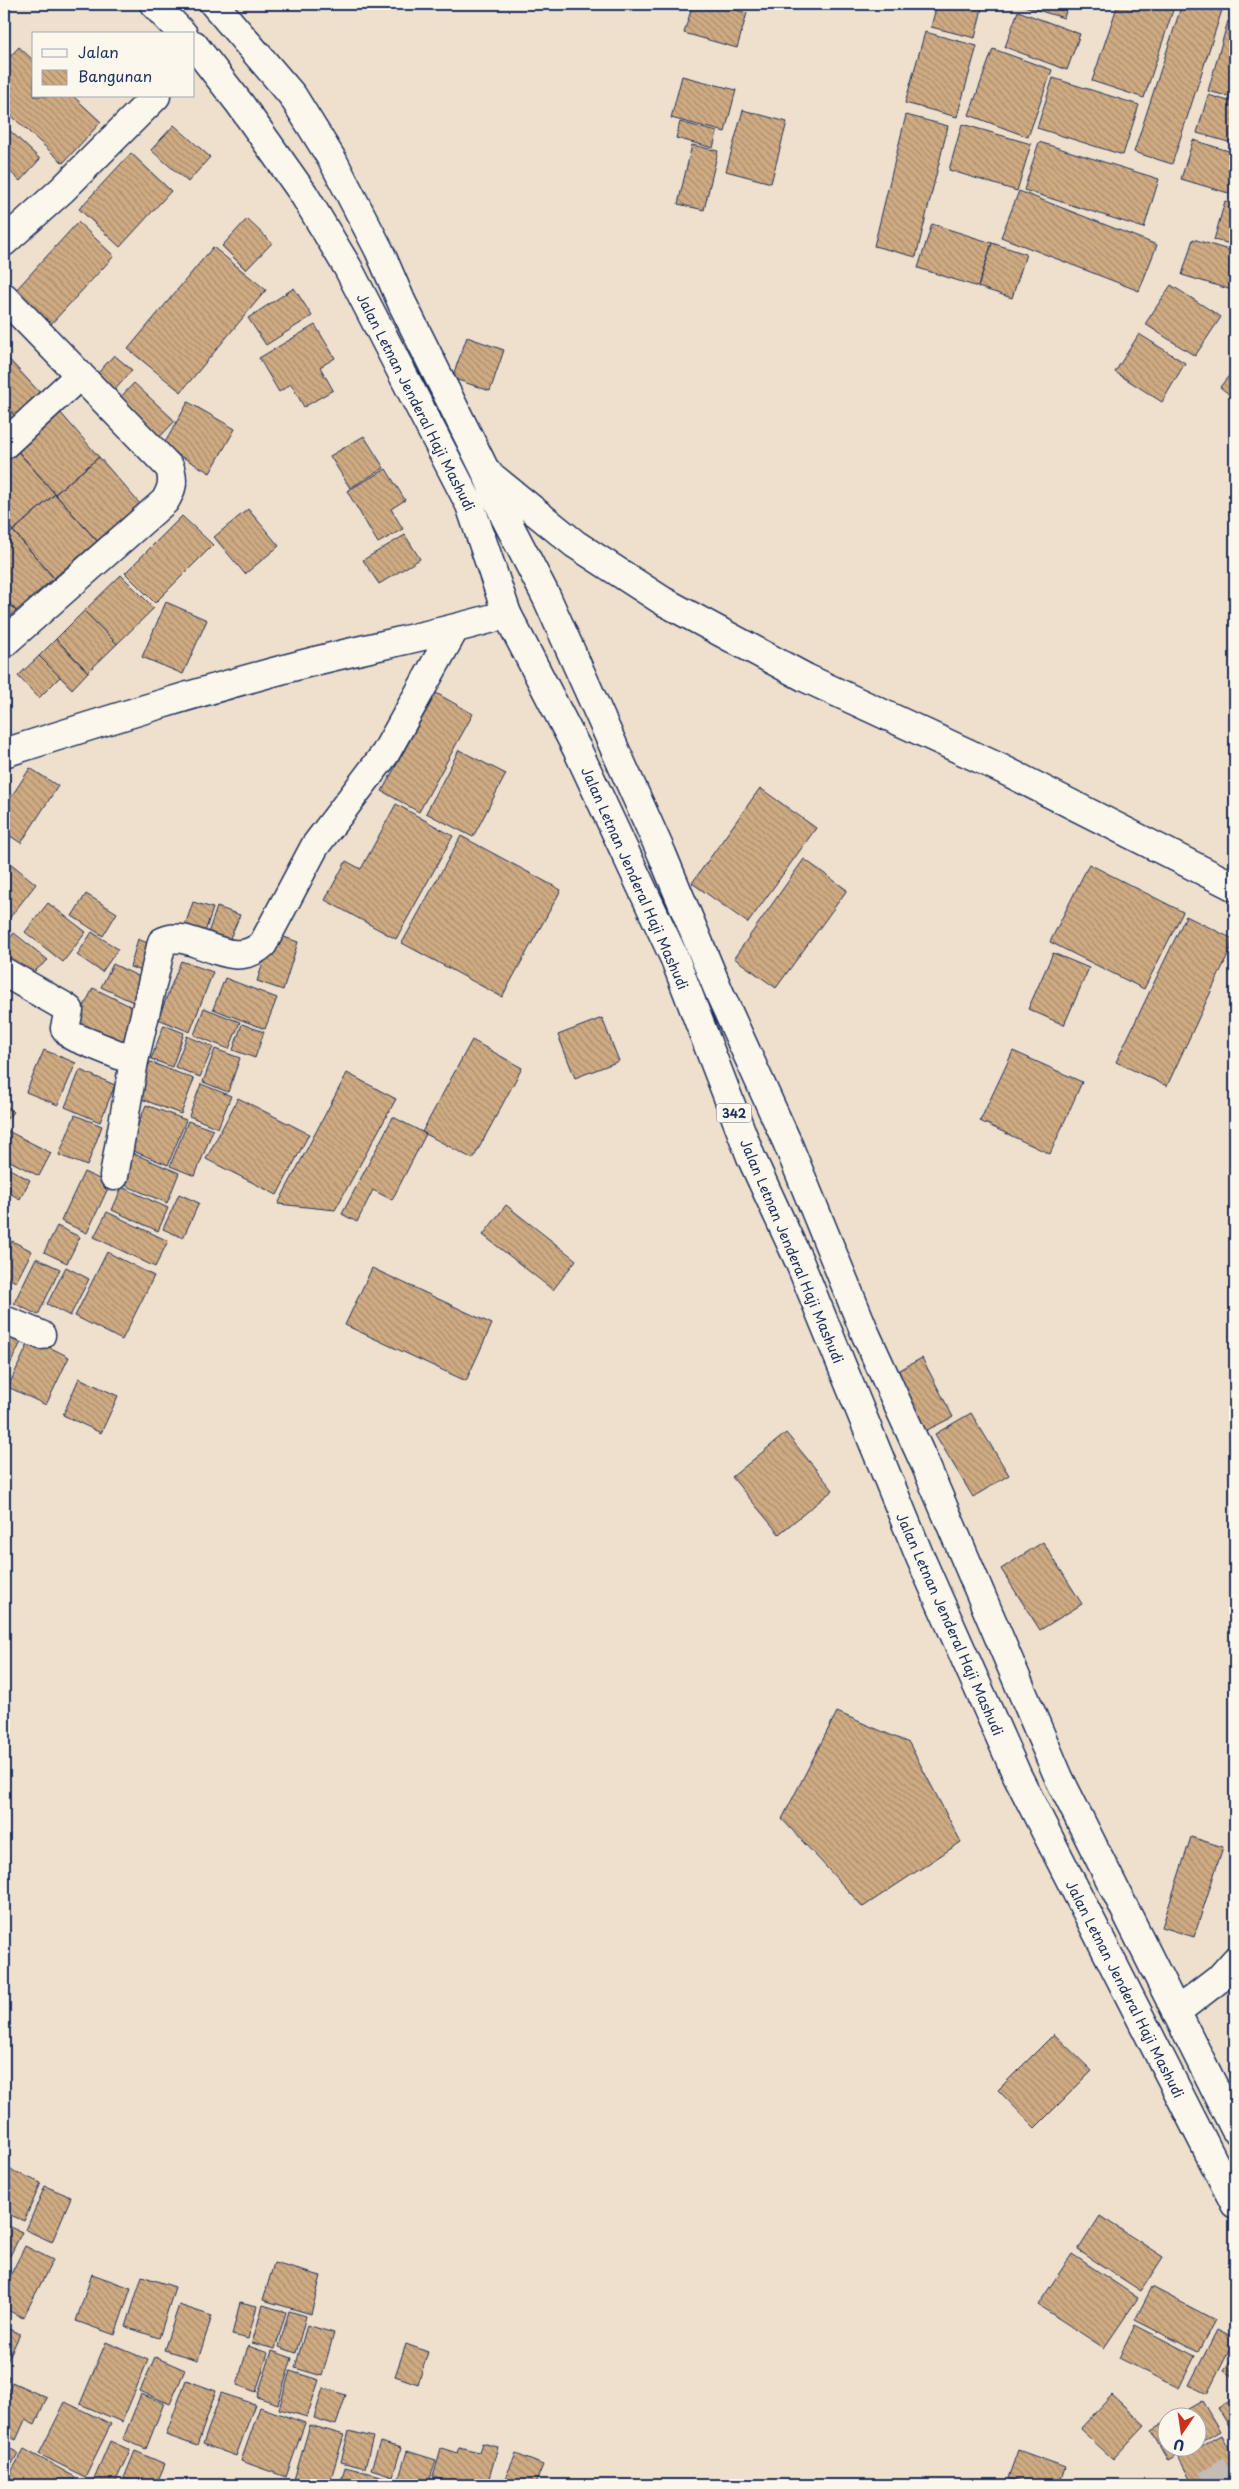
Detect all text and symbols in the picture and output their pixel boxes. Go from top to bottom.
legend [32,32,195,98]
text: Jalan [78,40,119,63]
text: Bangunan [78,64,152,87]
street label: Jalan Letnan Jenderal Haji Mashudi [352,289,480,515]
street label: Jalan Letnan Jenderal Haji Mashudi [576,763,694,993]
road number: 342 [716,1104,752,1122]
street label: Jalan Letnan Jenderal Haji Mashudi [735,1136,849,1367]
street label: Jalan Letnan Jenderal Haji Mashudi [891,1509,1009,1739]
street label: Jalan Letnan Jenderal Haji Mashudi [1061,1876,1189,2102]
north arrow [1156,2406,1206,2456]
text: U [1171,2434,1187,2457]

